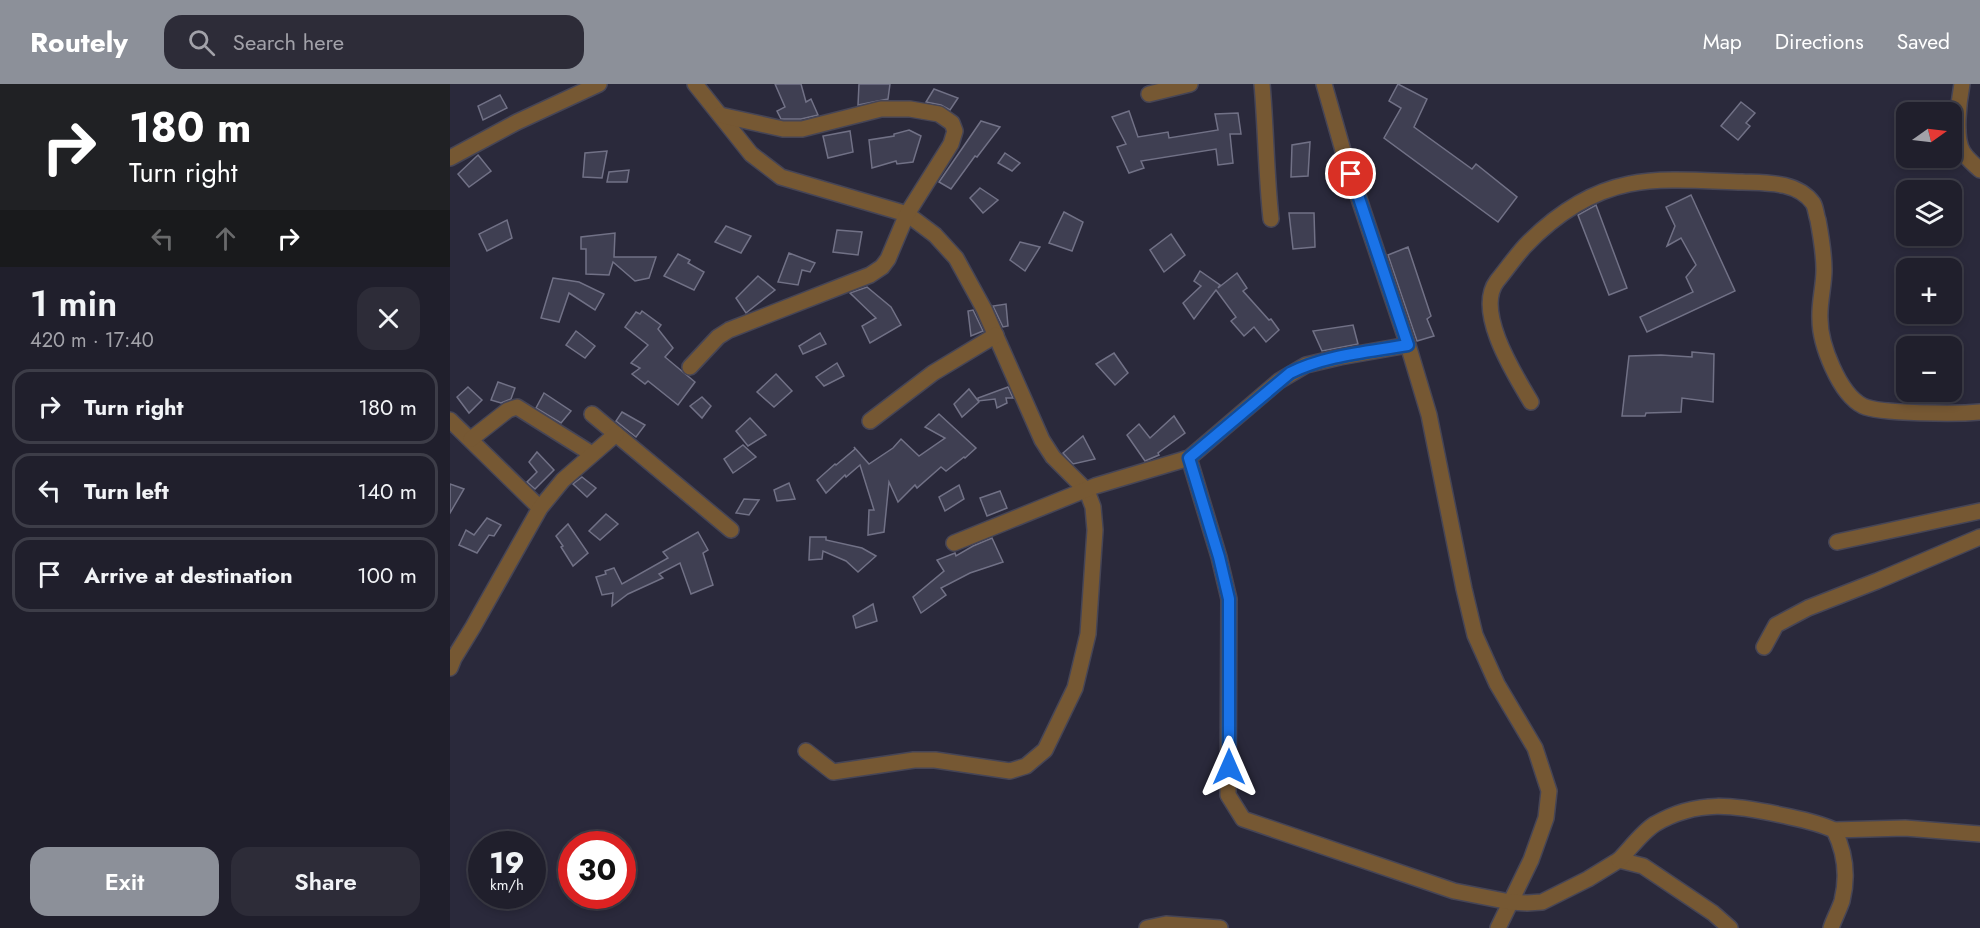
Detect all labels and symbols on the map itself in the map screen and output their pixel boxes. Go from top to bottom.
north arrow [1896,102,1962,168]
pin [1325,148,1376,199]
position arrow [1197,735,1261,799]
speed limit sign: 30 [558,831,636,909]

